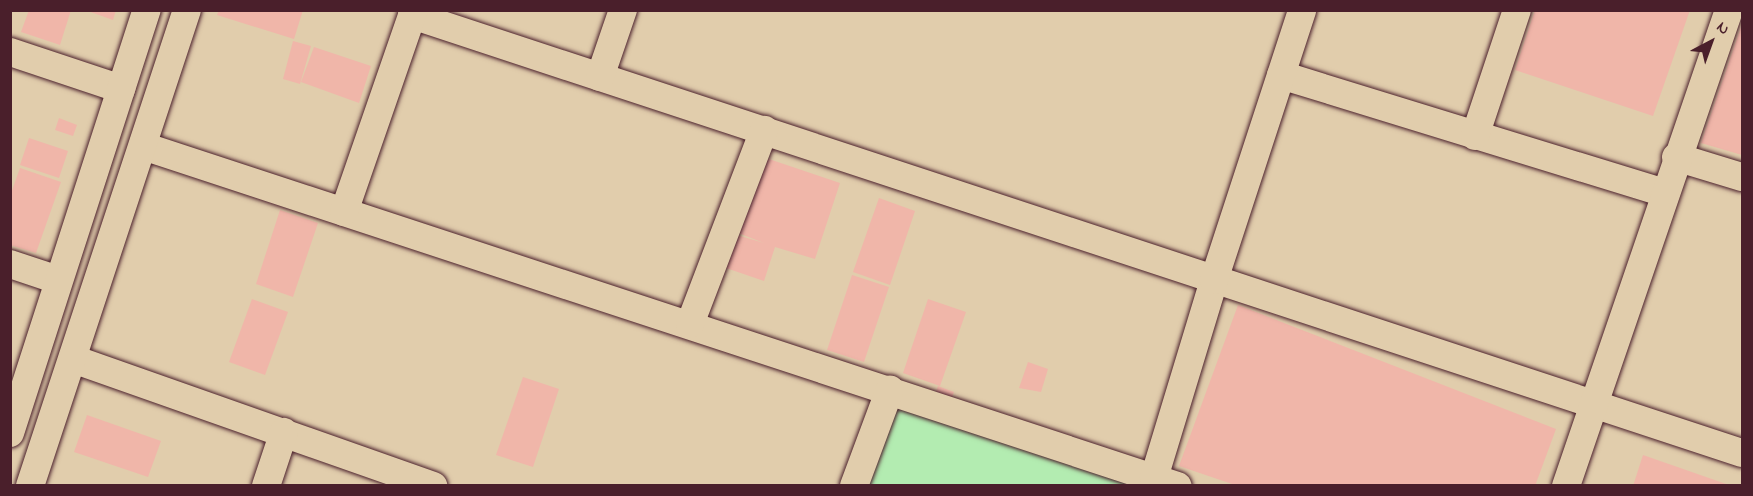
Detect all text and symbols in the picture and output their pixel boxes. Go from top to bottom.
north arrow [1681,12,1741,72]
text: N [1711,16,1735,41]

